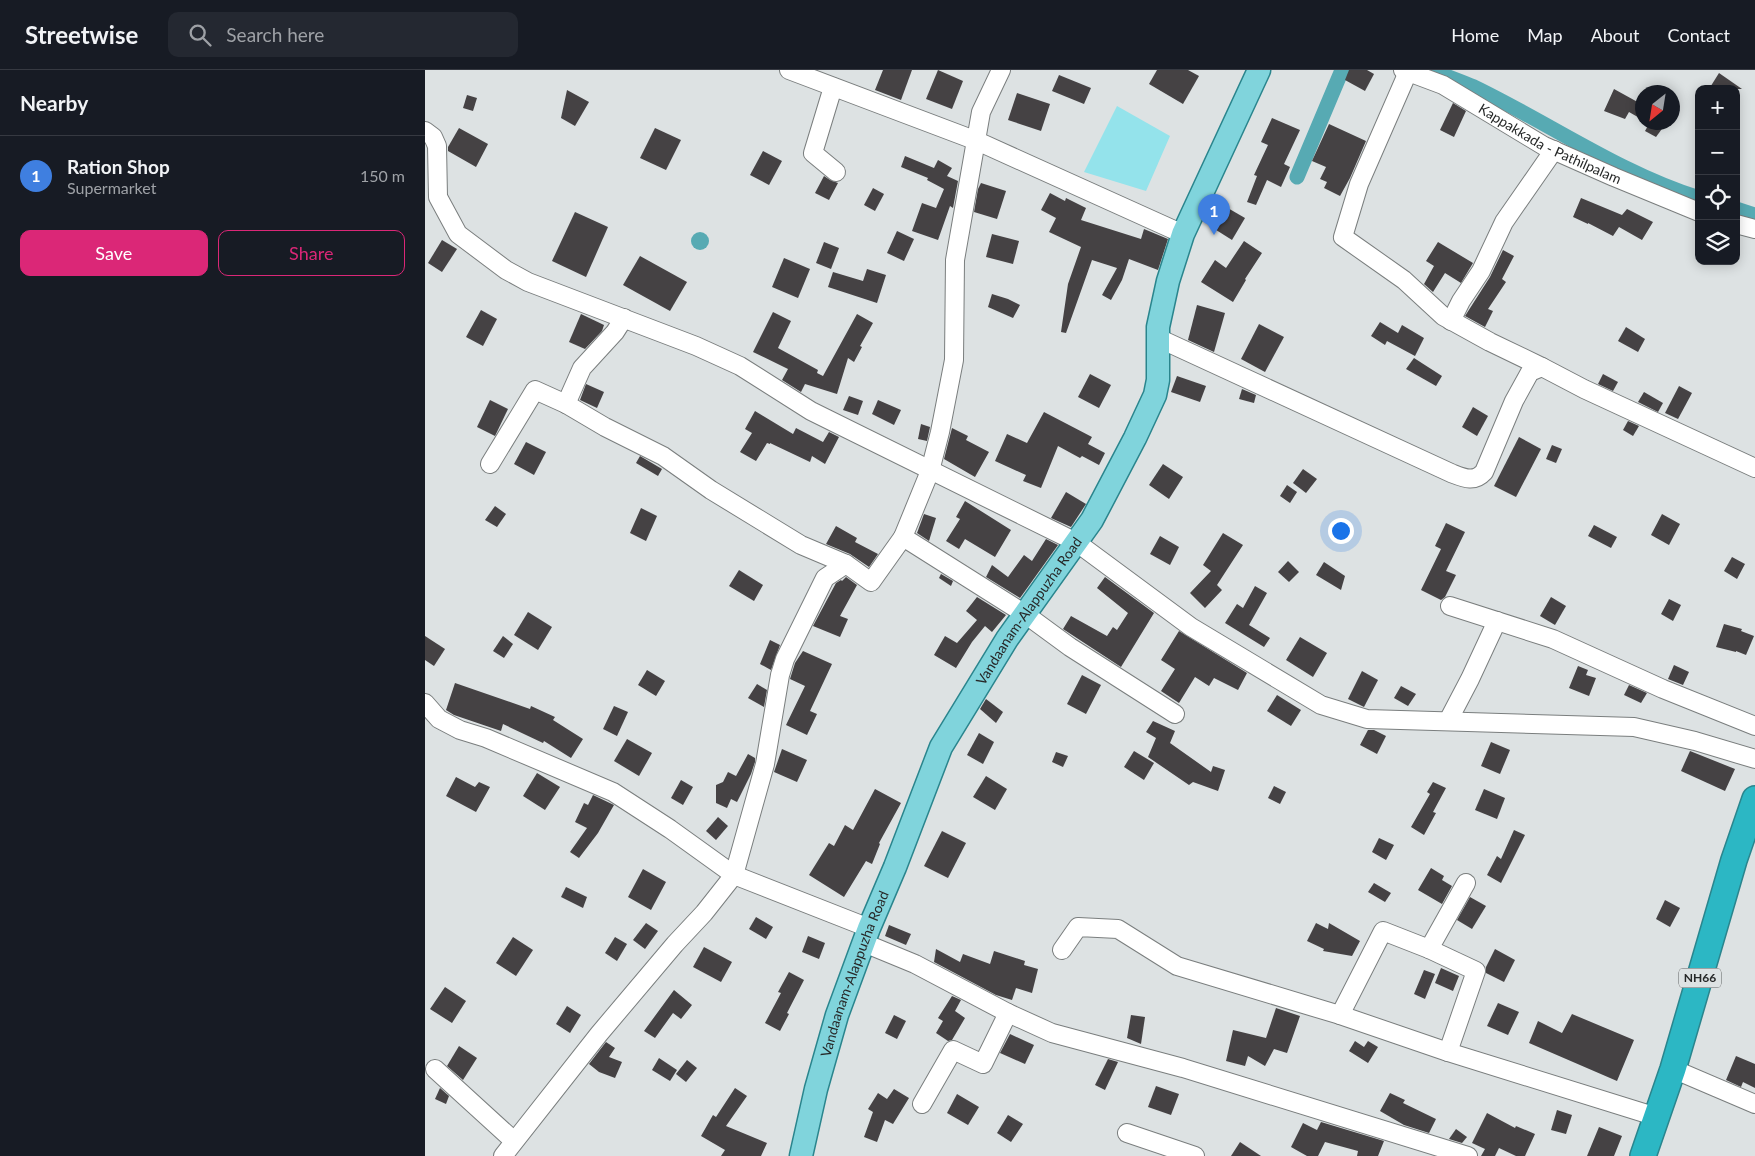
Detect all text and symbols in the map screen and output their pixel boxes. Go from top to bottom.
search box [168,12,518,57]
text: Streetwise [25,20,138,49]
icon: search [186,21,214,49]
text: Search here [226,23,324,46]
text: Home [1451,24,1499,46]
text: Map [1527,24,1563,46]
text: About [1591,24,1640,46]
text: Contact [1668,24,1730,46]
north arrow [1635,85,1680,130]
map controls [1695,85,1740,265]
button: + [1695,85,1740,130]
text: Nearby [20,90,88,115]
street label: Kappakkada - Pathilpalam [1476,100,1624,187]
button: − [1695,130,1740,175]
text: Ration Shop [67,155,170,178]
text: 1 [31,166,41,185]
text: 150 m [360,166,405,185]
button: locate [1695,175,1740,220]
text: Supermarket [67,178,156,197]
pin: 1 [1198,194,1230,235]
button: layers [1695,220,1740,265]
button: Save [20,230,208,276]
button: Share [218,230,405,276]
your location [1328,518,1354,544]
street label: Vandaanam-Alappuzha Road [972,534,1085,688]
street label: Vandaanam-Alappuzha Road [817,888,892,1059]
road number: NH66 [1679,968,1721,988]

